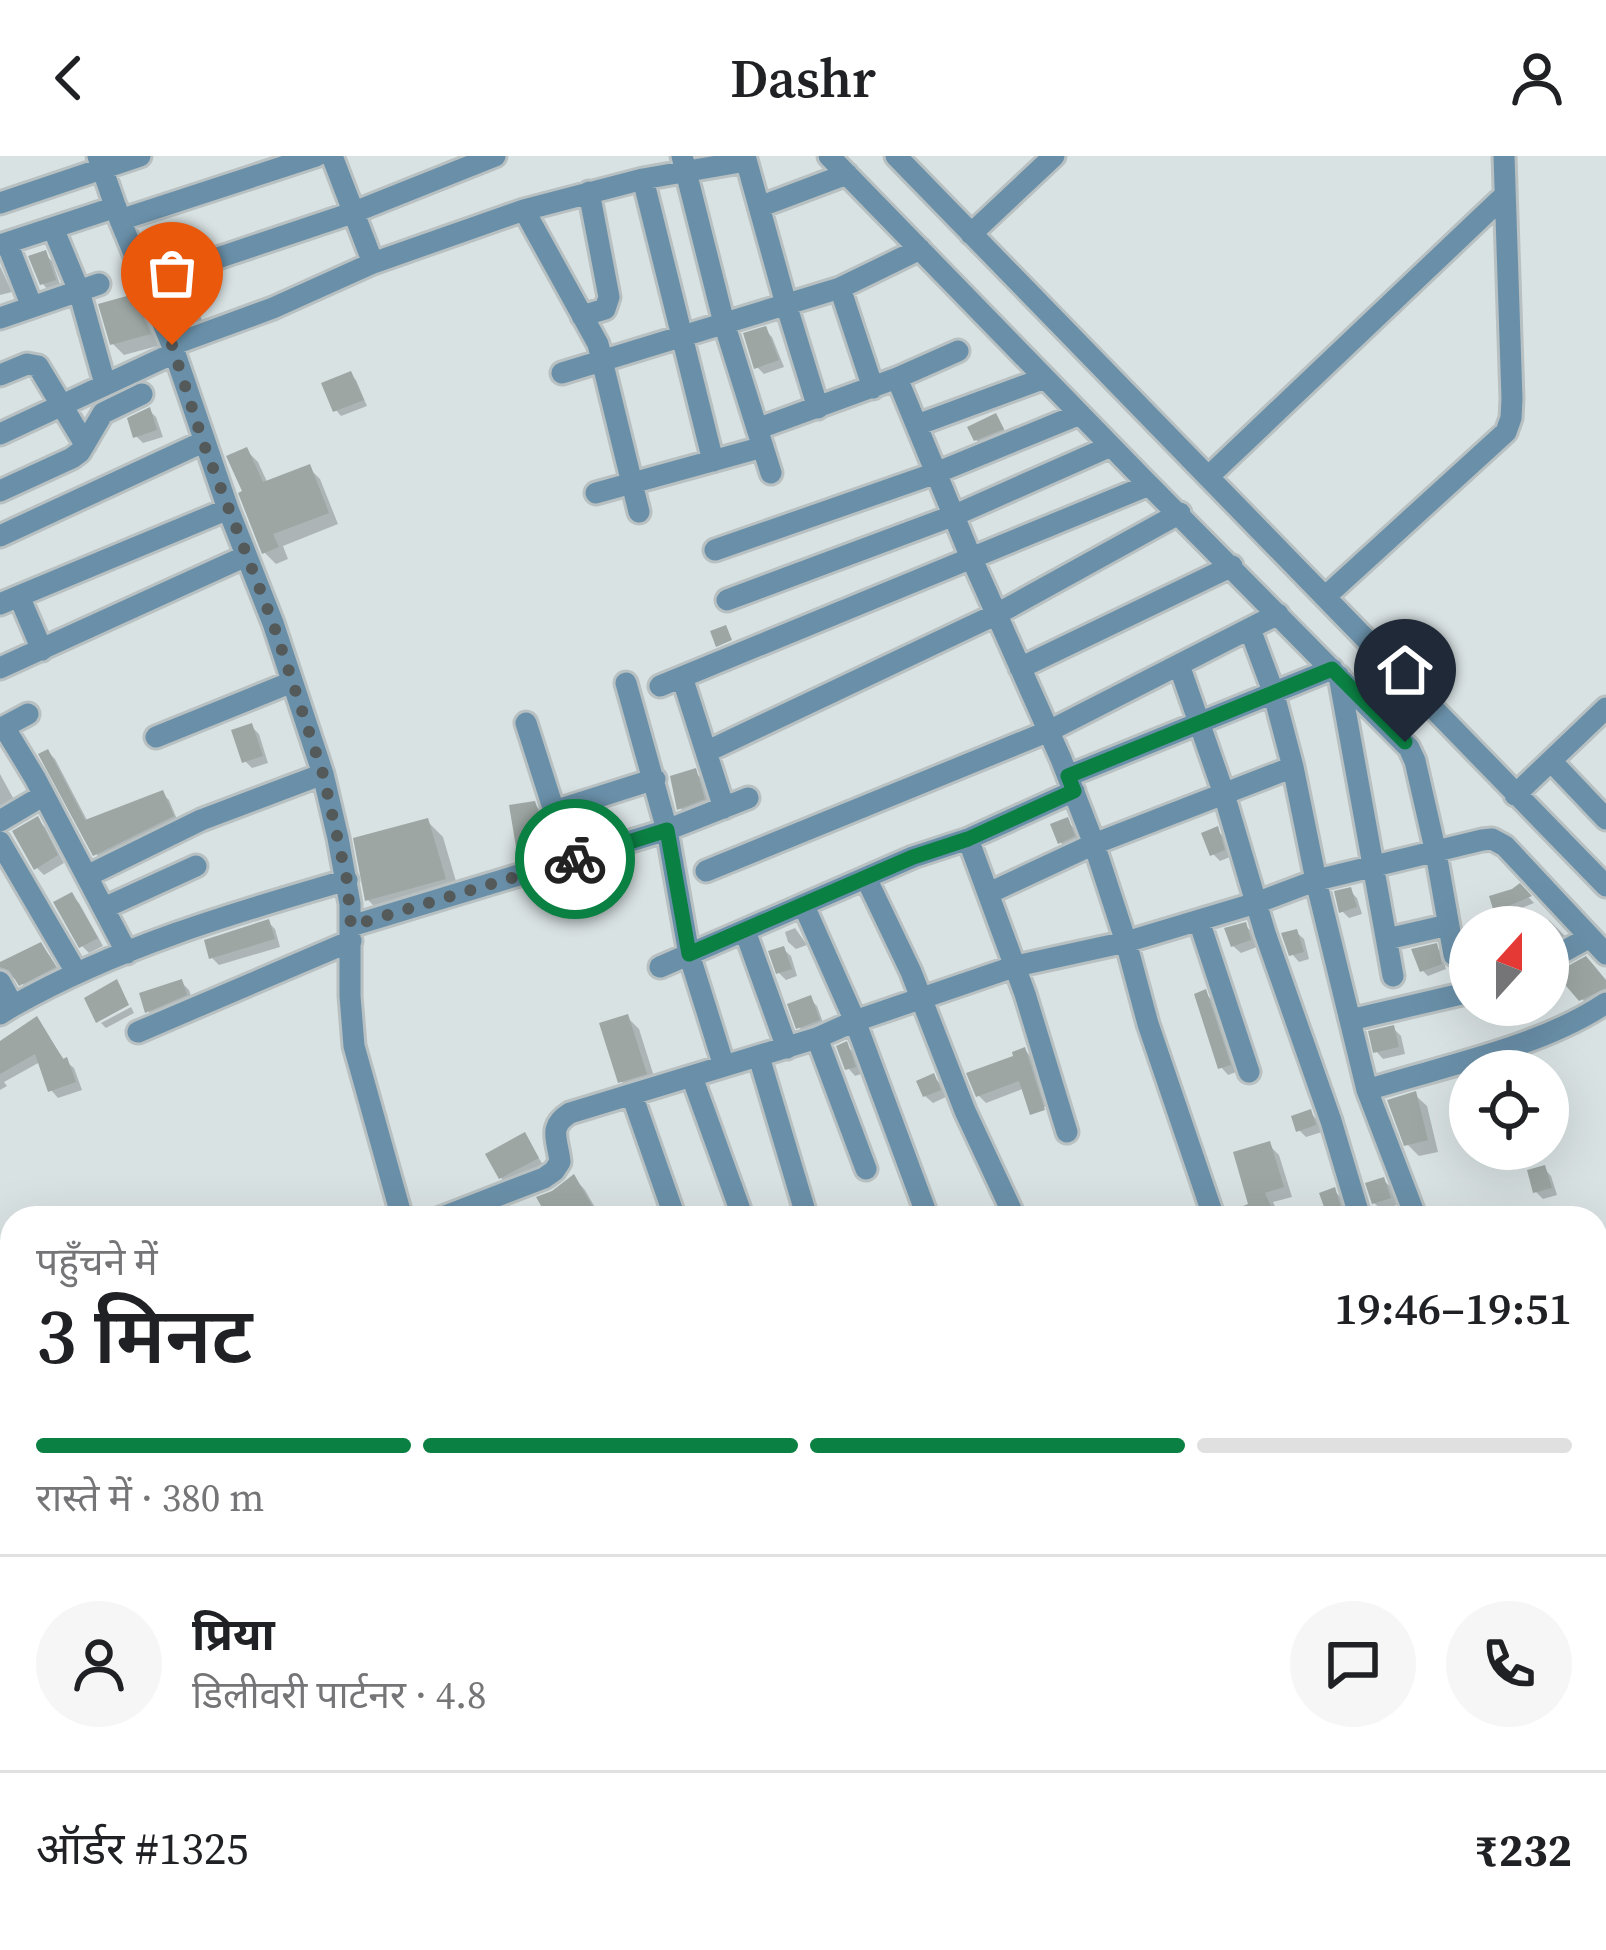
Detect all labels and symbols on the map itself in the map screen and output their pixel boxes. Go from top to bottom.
pin [121,222,223,345]
pin [1354,619,1456,742]
courier [515,799,635,919]
north arrow [1449,906,1569,1026]

